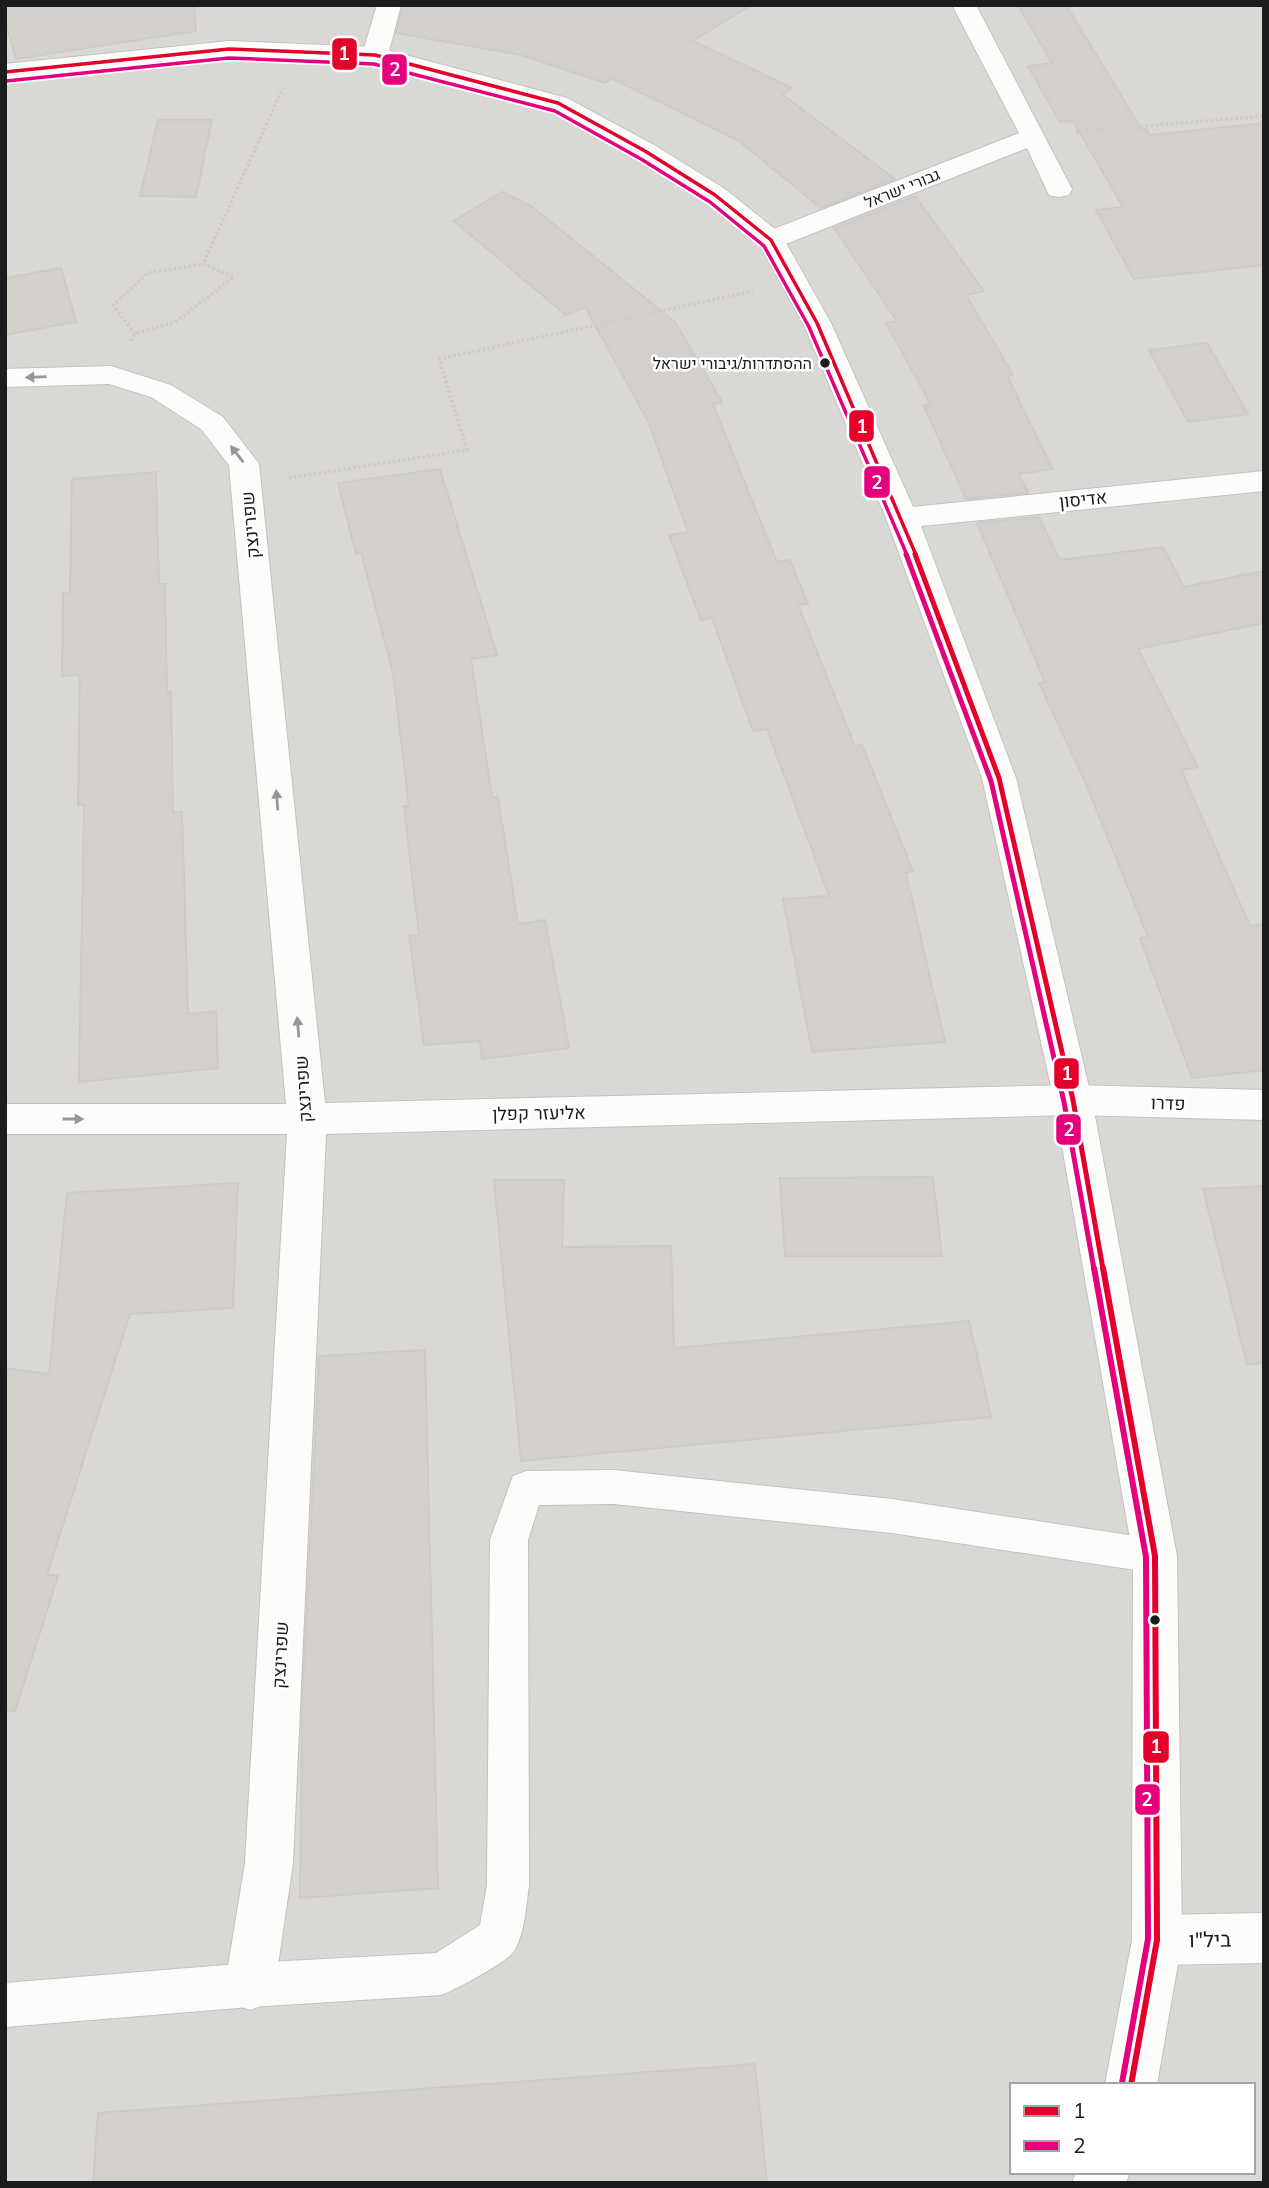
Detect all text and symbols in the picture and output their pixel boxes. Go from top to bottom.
line badge: 1 [331,37,358,71]
text: 1 [338,41,350,65]
line badge: 2 [381,53,408,86]
text: 2 [389,57,401,81]
street label: גבורי ישראל [861,164,943,212]
place label: ההסתדרות/גיבורי ישראל [653,353,812,373]
marker: ההסתדרות/גיבורי ישראל [818,356,832,370]
one-way arrow [25,371,47,382]
line badge: 1 [848,409,875,443]
text: 1 [856,414,868,438]
one-way arrow [229,446,244,464]
line badge: 2 [863,465,891,499]
text: 2 [871,470,883,494]
street label: אדיסון [1058,485,1108,513]
street label: שפרינצק [236,490,264,560]
one-way arrow [271,789,282,811]
one-way arrow [292,1016,303,1038]
street label: שפרינצק [289,1055,317,1123]
line badge: 1 [1053,1057,1080,1090]
text: 1 [1061,1061,1073,1085]
street label: פדרו [1150,1091,1186,1115]
street label: אליעזר קפלן [492,1101,586,1125]
one-way arrow [63,1113,85,1125]
line badge: 2 [1055,1113,1082,1146]
text: 2 [1063,1117,1075,1141]
unlabelled marker [1148,1613,1162,1627]
street label: שפרינצק [267,1621,293,1689]
line badge: 1 [1142,1730,1170,1764]
text: 1 [1150,1734,1162,1758]
line badge: 2 [1134,1783,1161,1816]
text: 2 [1141,1787,1153,1811]
street label: ביל"ו [1188,1926,1232,1952]
legend [1010,2083,1255,2174]
text: 1 [1073,2097,1086,2123]
text: 2 [1073,2132,1086,2158]

